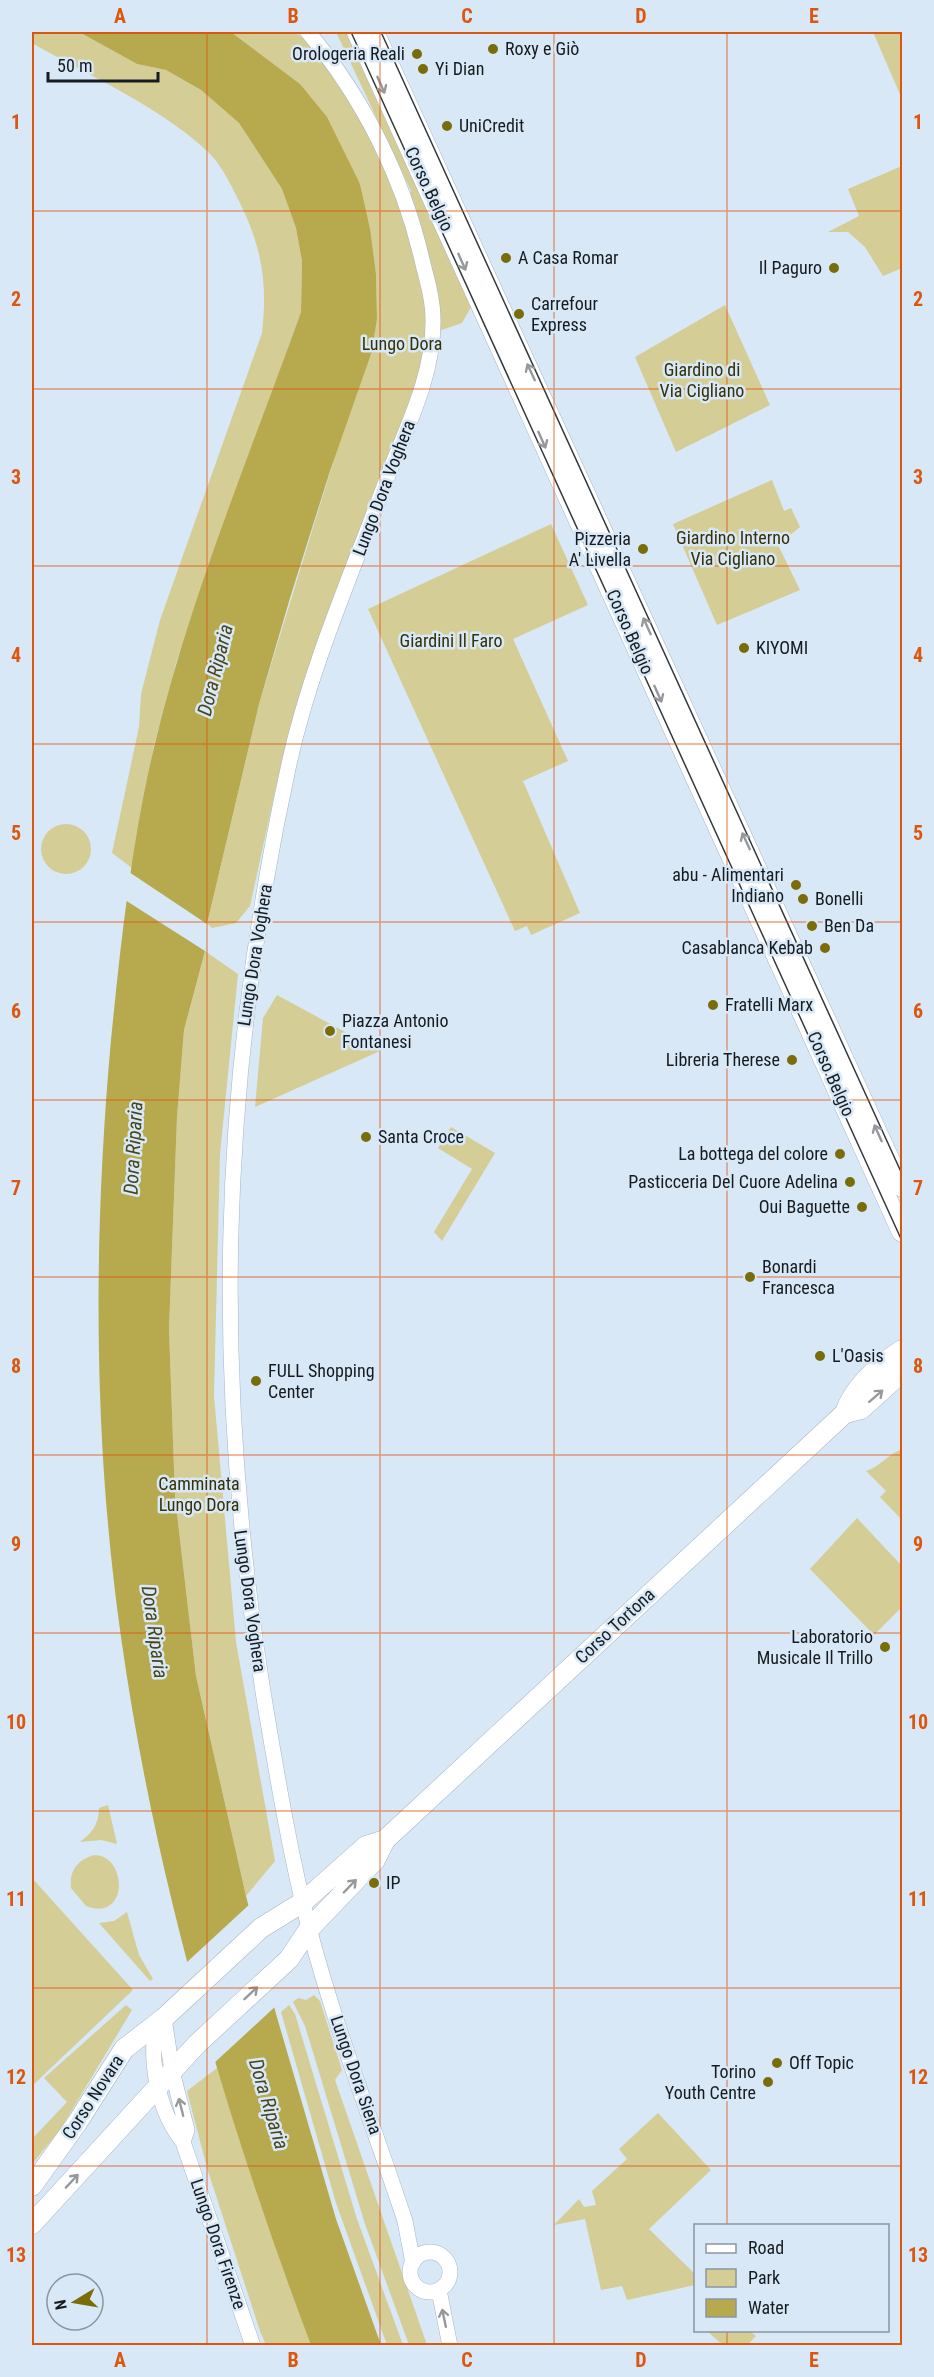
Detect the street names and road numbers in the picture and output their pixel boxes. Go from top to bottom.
street label: Corso Belgio [401,143,458,234]
street label: Lungo Dora Voghera [348,417,419,558]
street label: Corso Belgio [602,586,658,677]
street label: Lungo Dora Voghera [233,882,276,1027]
street label: Corso Belgio [803,1028,859,1119]
street label: Lungo Dora Voghera [230,1529,271,1673]
street label: Corso Tortona [571,1584,659,1668]
street label: Lungo Dora Siena [326,2013,387,2137]
street label: Corso Novara [58,2051,128,2143]
street label: Lungo Dora Firenze [186,2176,251,2312]

